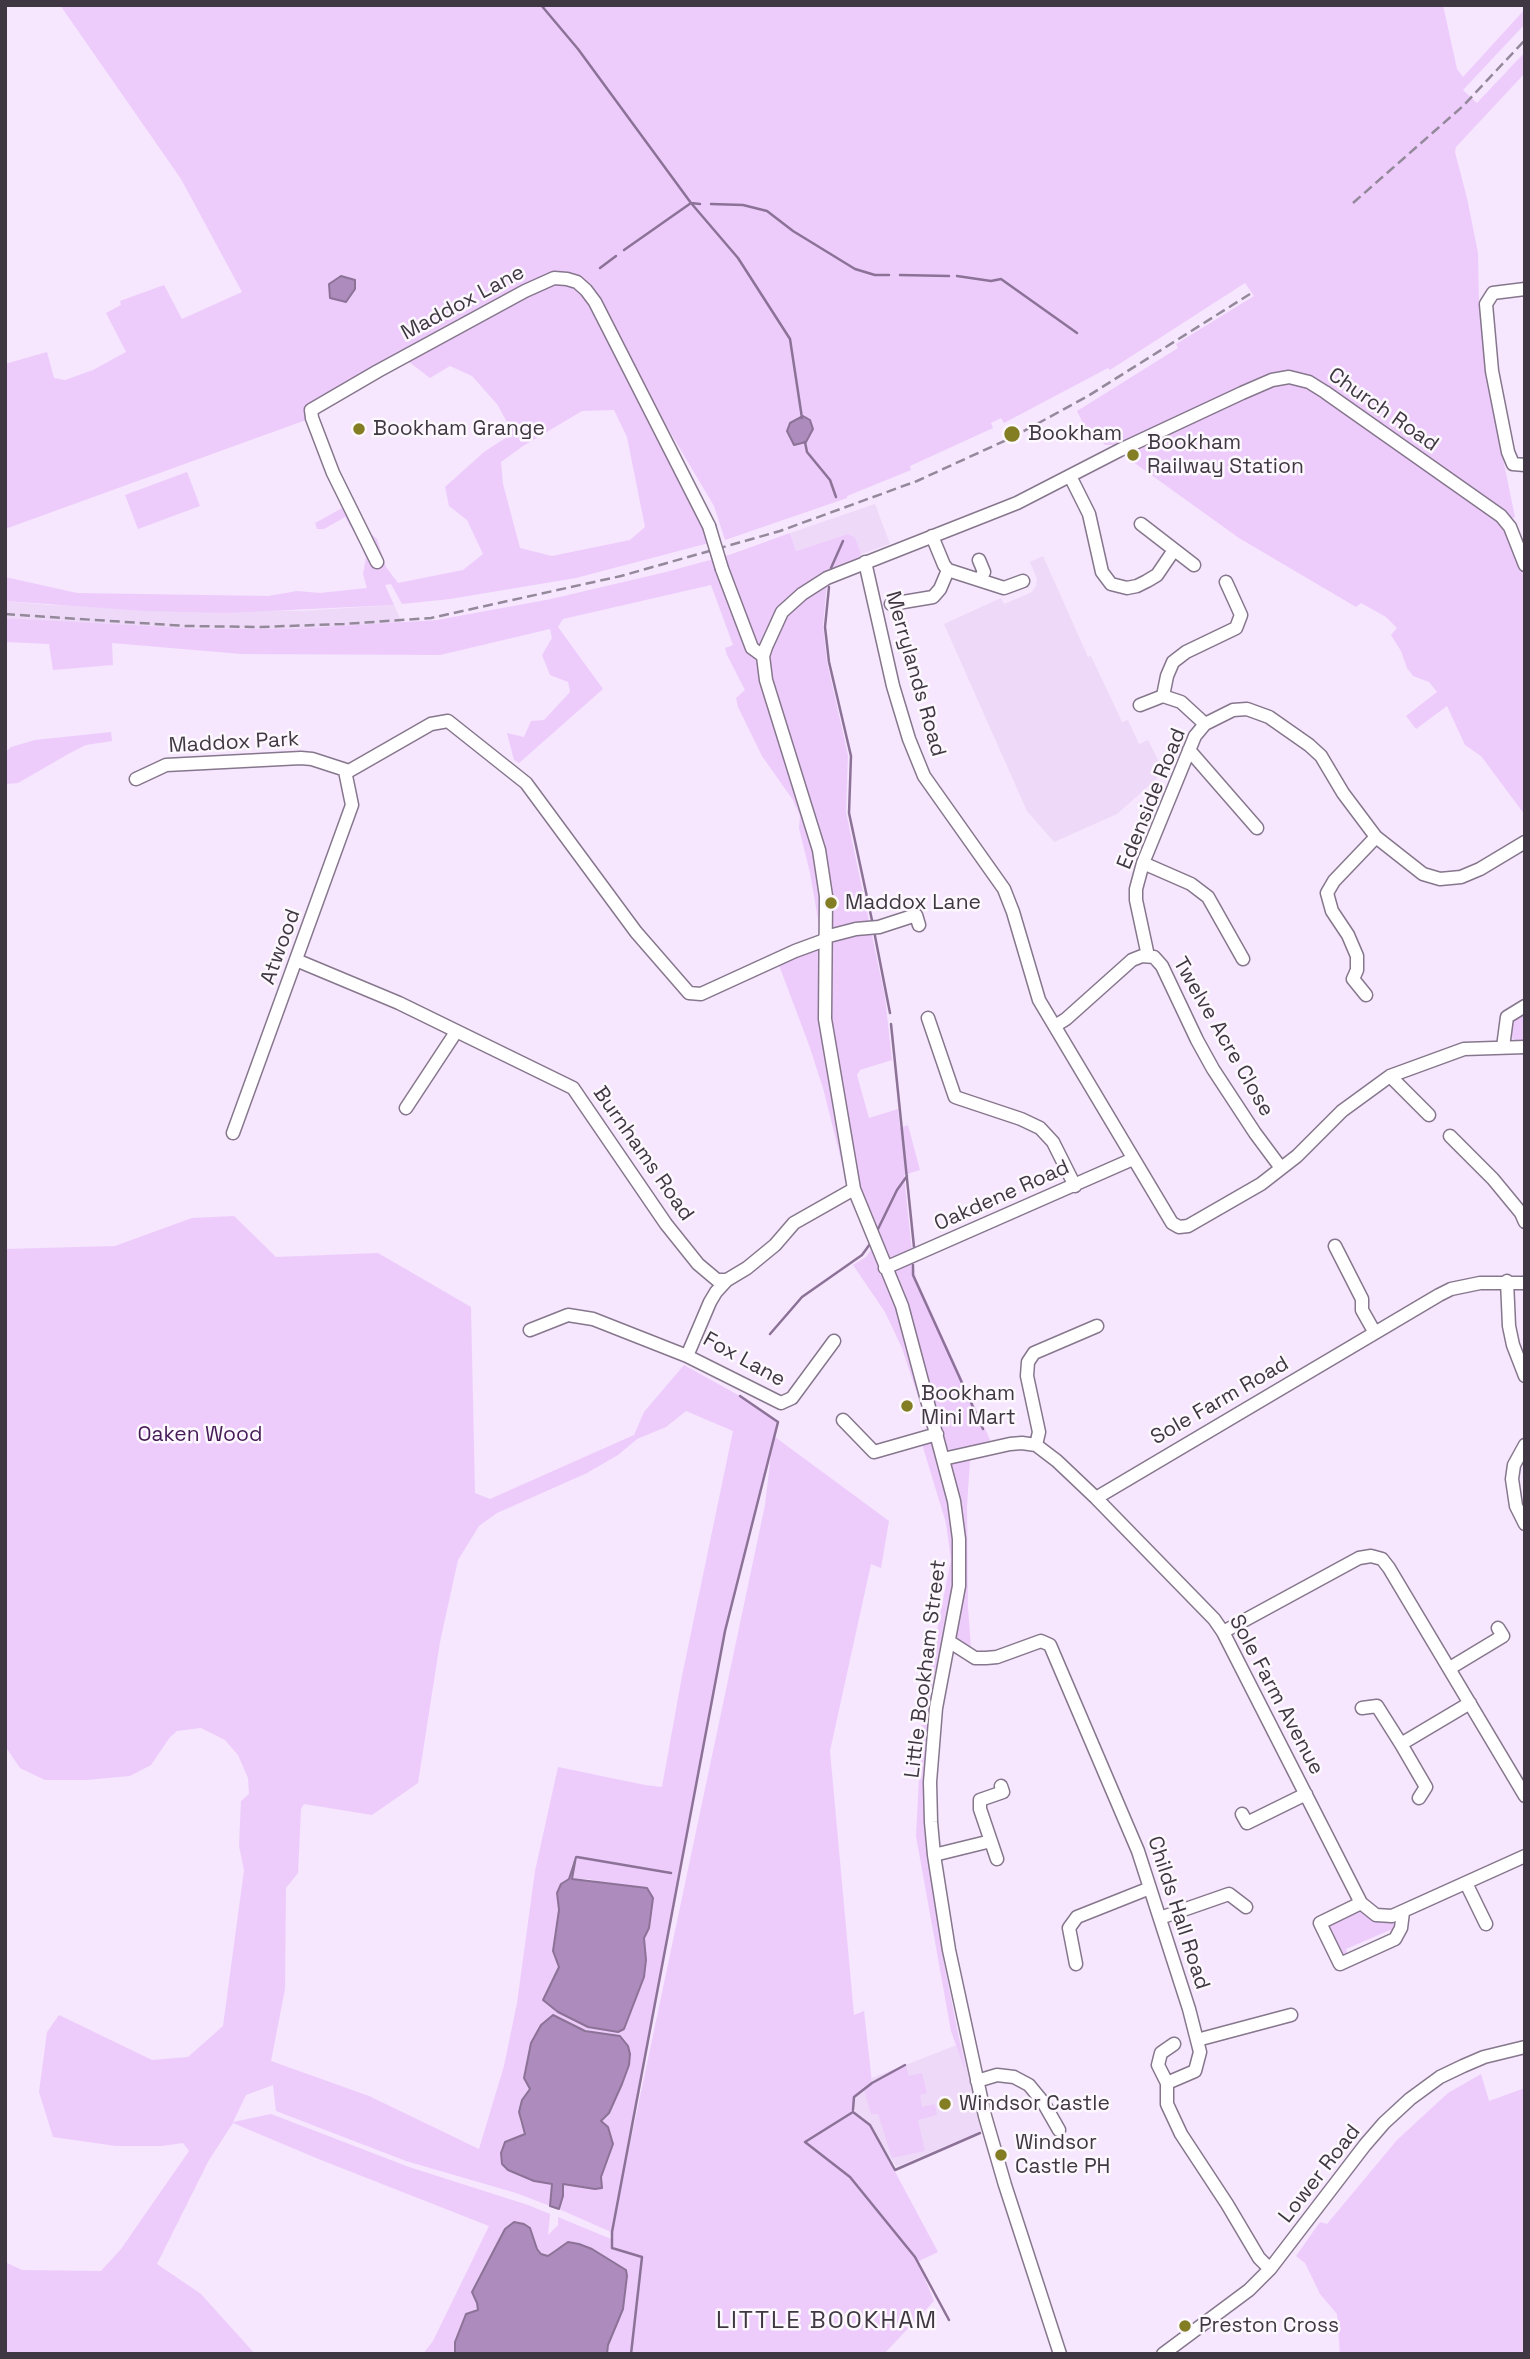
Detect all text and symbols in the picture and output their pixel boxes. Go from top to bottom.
street label: Maddox Lane [397,260,529,346]
street label: Church Road [1323,363,1443,457]
place label: Bookham Grange [373,416,545,442]
marker: Bookham Grange [351,421,367,437]
place label: Bookham [1028,421,1122,447]
marker: Bookham [1002,424,1022,444]
place label: Bookham Railway Station [1147,430,1304,480]
marker: Bookham Railway Station [1125,447,1141,463]
street label: Merrylands Road [879,588,951,760]
street label: Edenside Road [1112,725,1192,873]
street label: Maddox Park [168,727,300,759]
place label: Maddox Lane [845,890,981,916]
marker: Maddox Lane [823,895,839,911]
street label: Atwood [256,906,306,988]
street label: Twelve Acre Close [1167,953,1279,1121]
street label: Burnhams Road [587,1082,699,1226]
street label: Oakdene Road [931,1155,1073,1237]
street label: Fox Lane [698,1327,790,1393]
street label: Sole Farm Road [1147,1351,1293,1451]
place label: Bookham Mini Mart [921,1381,1016,1431]
marker: Bookham Mini Mart [899,1398,915,1414]
park label: Oaken Wood [137,1422,263,1448]
street label: Little Bookham Street [900,1558,952,1780]
street label: Sole Farm Avenue [1223,1611,1329,1779]
street label: Childs Hall Road [1141,1833,1215,1993]
place label: Windsor Castle [959,2091,1110,2117]
marker: Windsor Castle [937,2096,953,2112]
street label: Lower Road [1274,2120,1366,2228]
place label: Windsor Castle PH [1015,2130,1110,2180]
marker: Windsor Castle PH [993,2147,1009,2163]
district label: LITTLE BOOKHAM [718,2307,936,2335]
place label: Preston Cross [1199,2313,1339,2339]
marker: Preston Cross [1177,2318,1193,2334]

